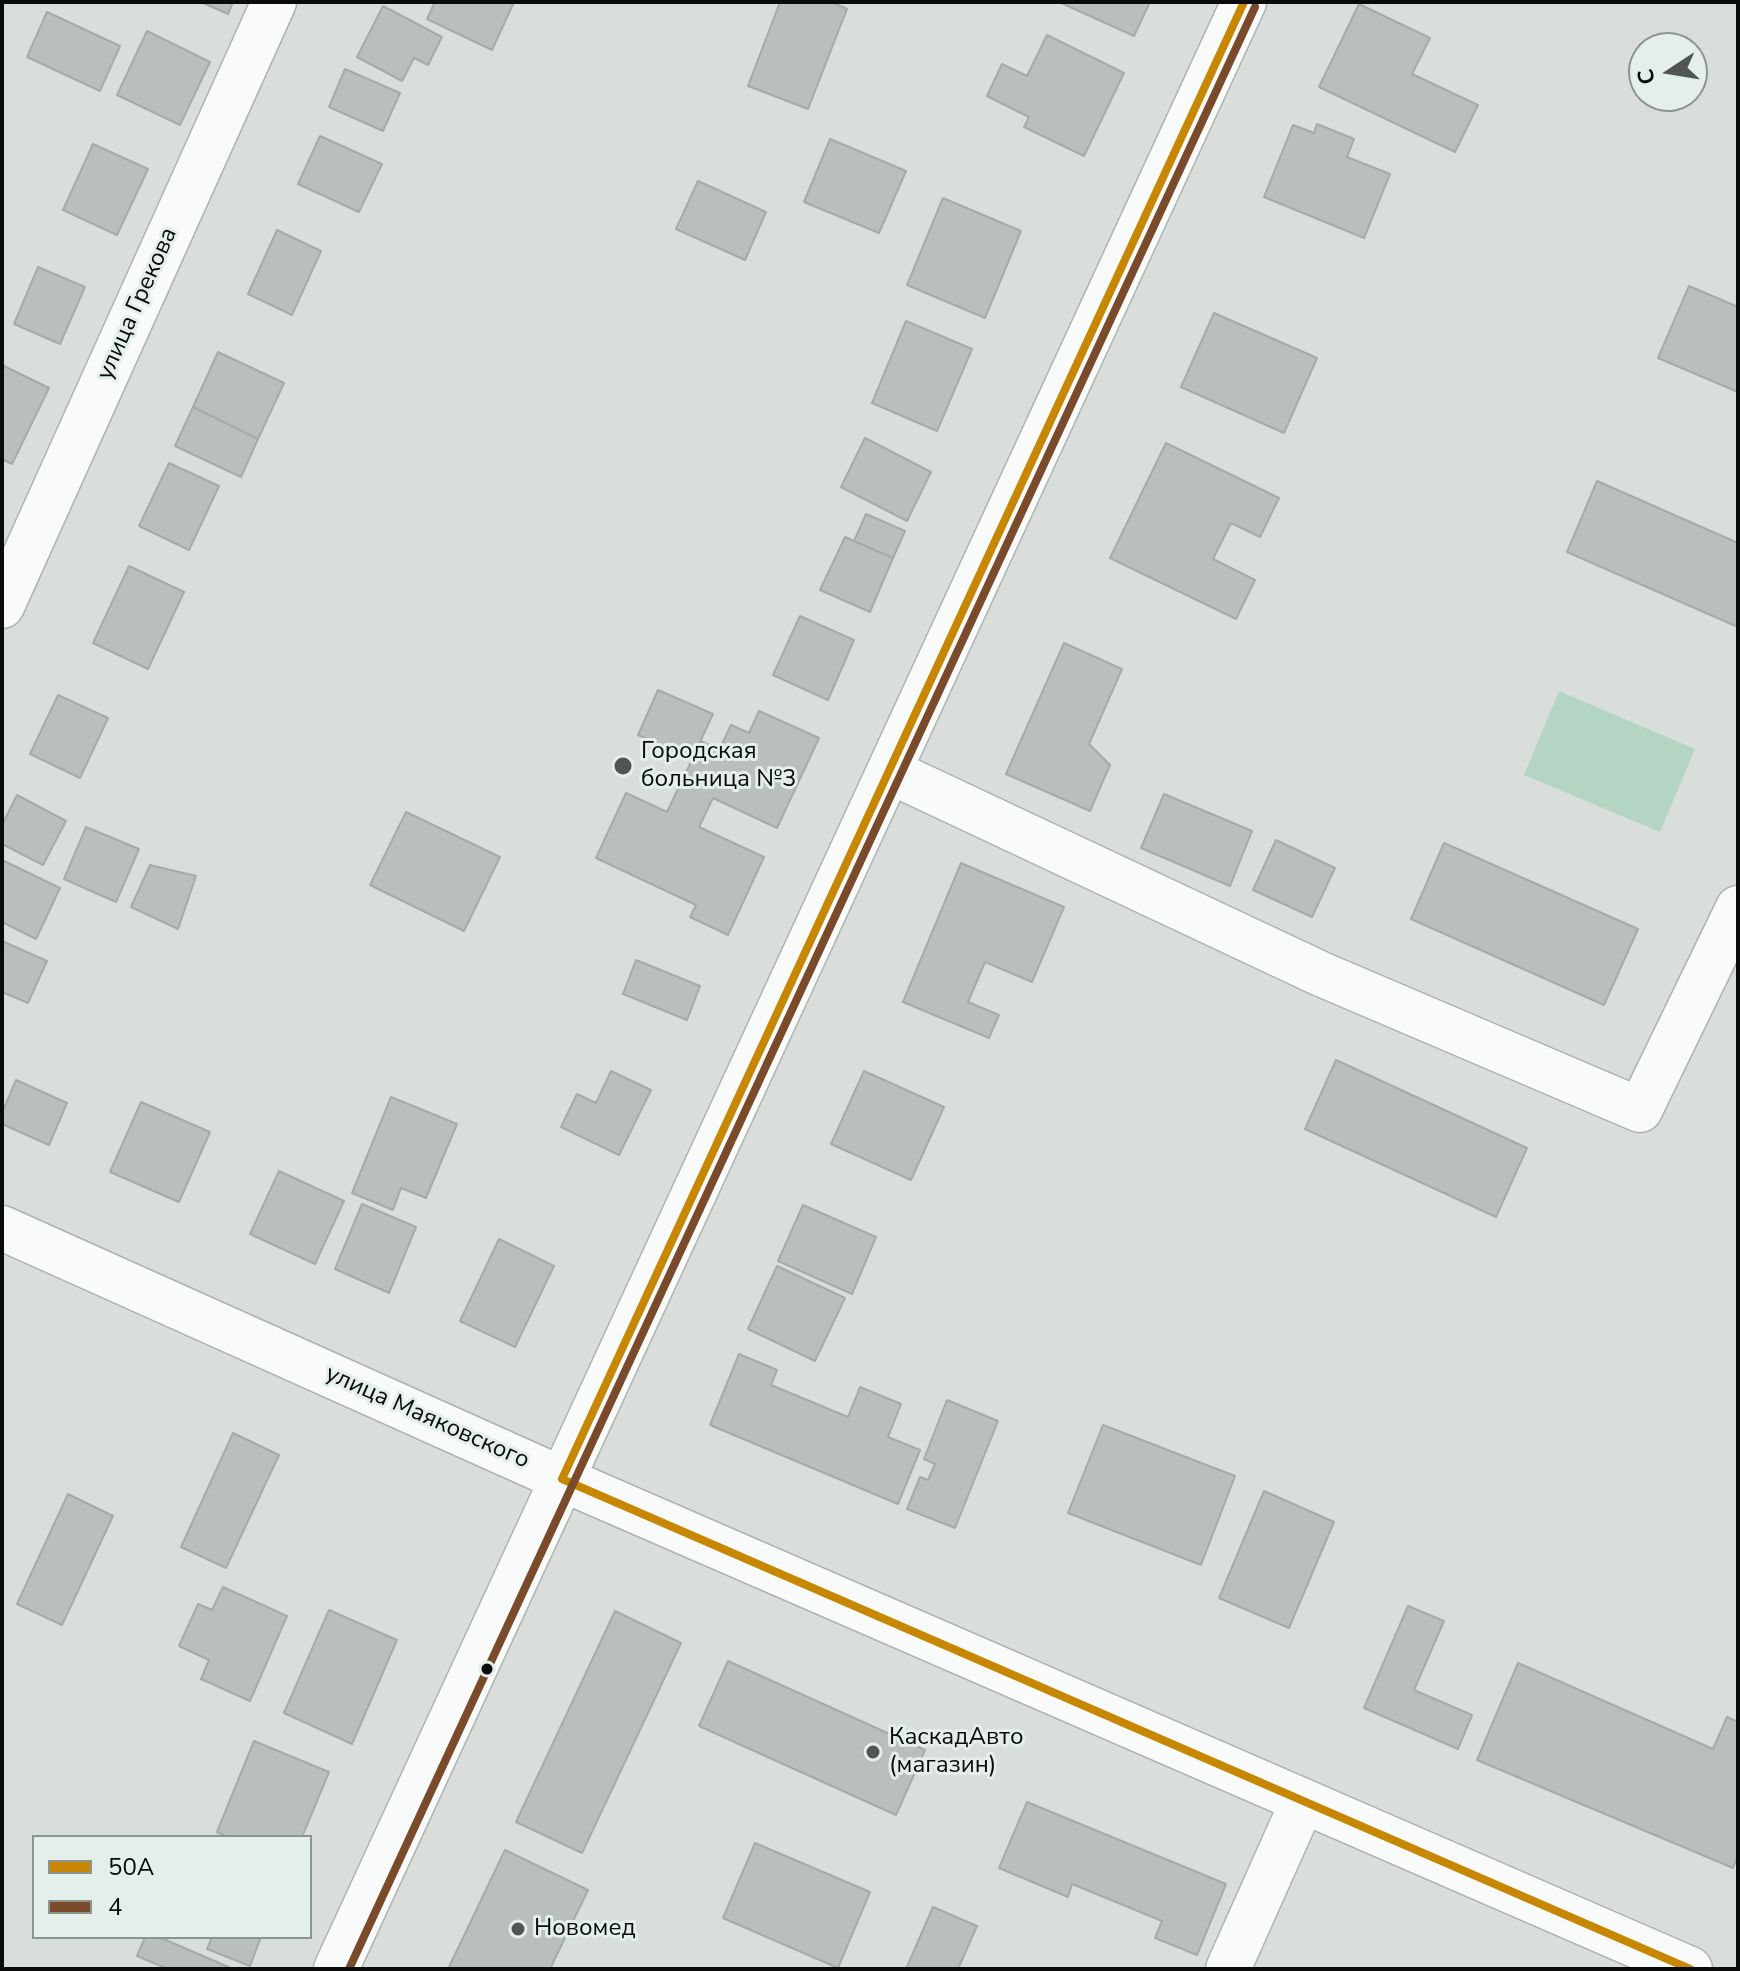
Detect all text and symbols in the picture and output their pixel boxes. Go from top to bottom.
north arrow [1628,32,1708,112]
text: С [1630,66,1663,87]
street label: улица Грекова [92,223,184,385]
place label: Городская больница №3 [641,738,796,794]
marker: Городская больница №3 [612,755,634,777]
street label: улица Маяковского [320,1360,534,1476]
unlabelled marker [479,1661,495,1677]
place label: КаскадАвто (магазин) [889,1724,1024,1780]
marker: КаскадАвто (магазин) [864,1743,882,1761]
legend [32,1835,312,1939]
text: 50А [108,1851,154,1883]
text: 4 [108,1891,122,1923]
place label: Новомед [534,1915,636,1943]
marker: Новомед [509,1920,527,1938]

